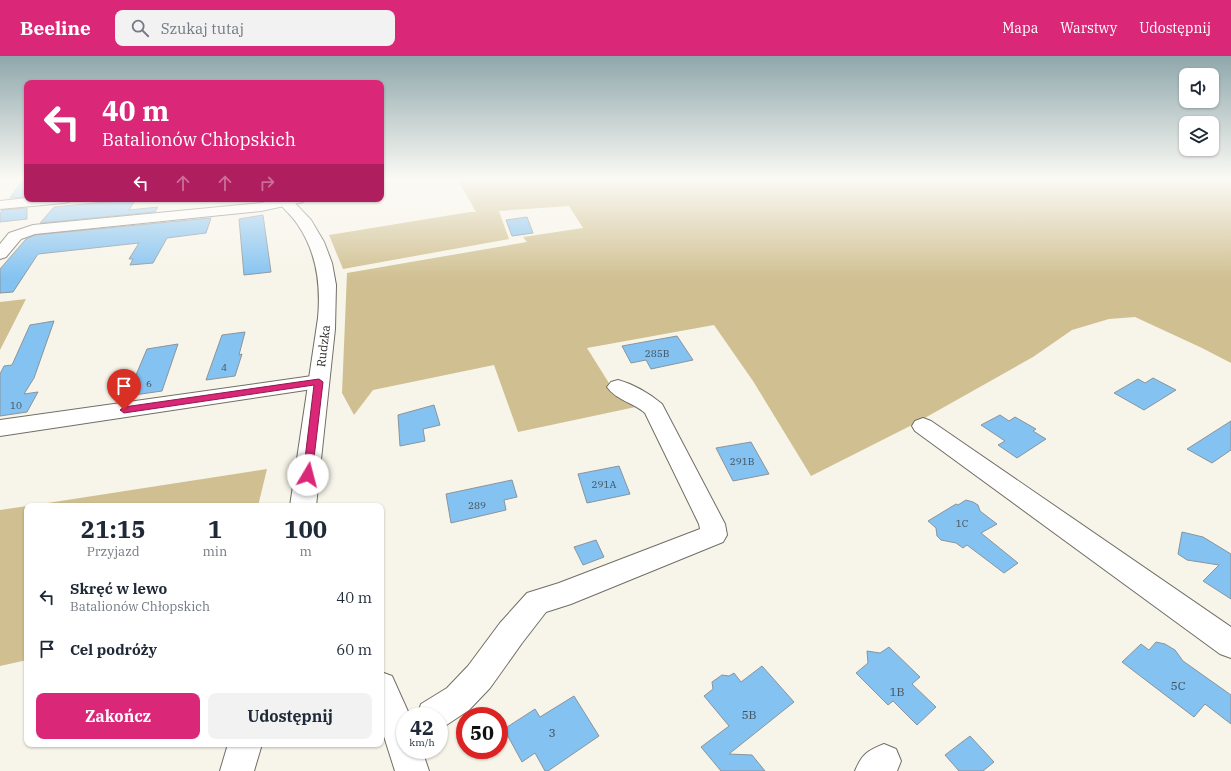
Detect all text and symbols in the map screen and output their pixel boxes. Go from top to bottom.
search box [115,10,395,46]
text: Beeline [20,16,91,40]
icon: search [129,17,151,39]
text: Szukaj tutaj [161,19,244,38]
text: Mapa [1002,19,1038,37]
text: Warstwy [1060,19,1117,37]
text: Udostępnij [1139,19,1211,37]
map controls [1179,68,1219,156]
button: sound [1179,68,1219,108]
text: 40 m [102,92,169,129]
icon: left [36,96,88,148]
button: layers [1179,116,1219,156]
text: Batalionów Chłopskich [102,128,296,151]
icon: left [130,172,152,194]
icon: ahead [172,172,194,194]
icon: ahead [214,172,236,194]
icon: right [256,172,278,194]
street label: Rudzka [313,324,333,368]
house number: 285B [645,347,670,360]
house number: 4 [221,361,227,374]
pin [107,369,141,410]
icon: arrive [113,375,135,397]
house number: 6 [146,377,152,390]
house number: 10 [10,399,22,412]
position arrow [287,454,329,496]
house number: 291B [730,455,755,468]
house number: 291A [592,478,617,491]
house number: 289 [468,499,486,512]
text: 21:15 [81,513,146,545]
text: 1 [208,513,222,545]
text: 100 [284,513,327,545]
house number: 1C [956,517,968,530]
text: Przyjazd [87,543,140,560]
text: min [202,543,227,560]
text: m [299,543,312,560]
text: Skręć w lewo [70,579,167,598]
icon: left [36,586,58,608]
text: 40 m [336,588,372,607]
text: Batalionów Chłopskich [70,598,210,615]
icon: arrive [36,638,58,660]
text: Cel podróży [70,640,157,659]
text: 60 m [336,640,372,659]
house number: 5C [1171,678,1186,693]
house number: 1B [889,684,905,699]
button: Zakończ [36,693,200,739]
button: Udostępnij [208,693,372,739]
speed limit sign: 50 [456,707,508,759]
house number: 5B [741,707,757,722]
text: 42 [410,714,434,741]
house number: 3 [548,725,556,740]
text: km/h [409,736,435,749]

